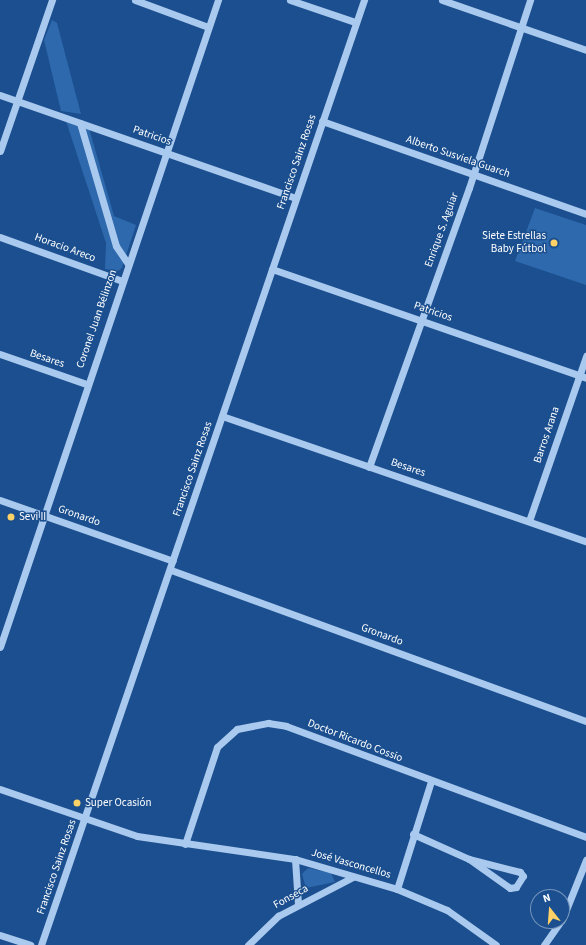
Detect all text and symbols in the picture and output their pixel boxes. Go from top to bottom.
street label: Francisco Sainz Rosas [275,113,319,211]
street label: Patricios [131,123,173,149]
street label: Alberto Susviela Guarch [404,133,512,181]
street label: Enrique S. Aguiar [422,191,462,269]
place label: Siete Estrellas Baby Fútbol [482,230,546,256]
street label: Horacio Areco [33,231,97,265]
marker: Siete Estrellas Baby Fútbol [549,238,559,248]
street label: Coronel Juan Bélinzon [74,268,120,370]
street label: Patricios [412,299,454,325]
street label: Besares [28,347,66,371]
street label: Barros Arana [531,405,563,465]
street label: Francisco Sainz Rosas [171,420,215,518]
street label: Besares [389,456,427,480]
street label: Gronardo [56,503,102,529]
place label: Sevi II [19,510,46,524]
marker: Sevi II [6,512,16,522]
street label: Gronardo [359,621,405,649]
street label: Doctor Ricardo Cossio [306,717,404,765]
place label: Super Ocasión [85,796,151,810]
marker: Super Ocasión [72,798,82,808]
street label: Francisco Sainz Rosas [35,818,79,916]
street label: José Vasconcellos [310,846,392,882]
street label: Fonseca [271,882,311,912]
north arrow [530,889,570,929]
text: N [541,890,552,906]

